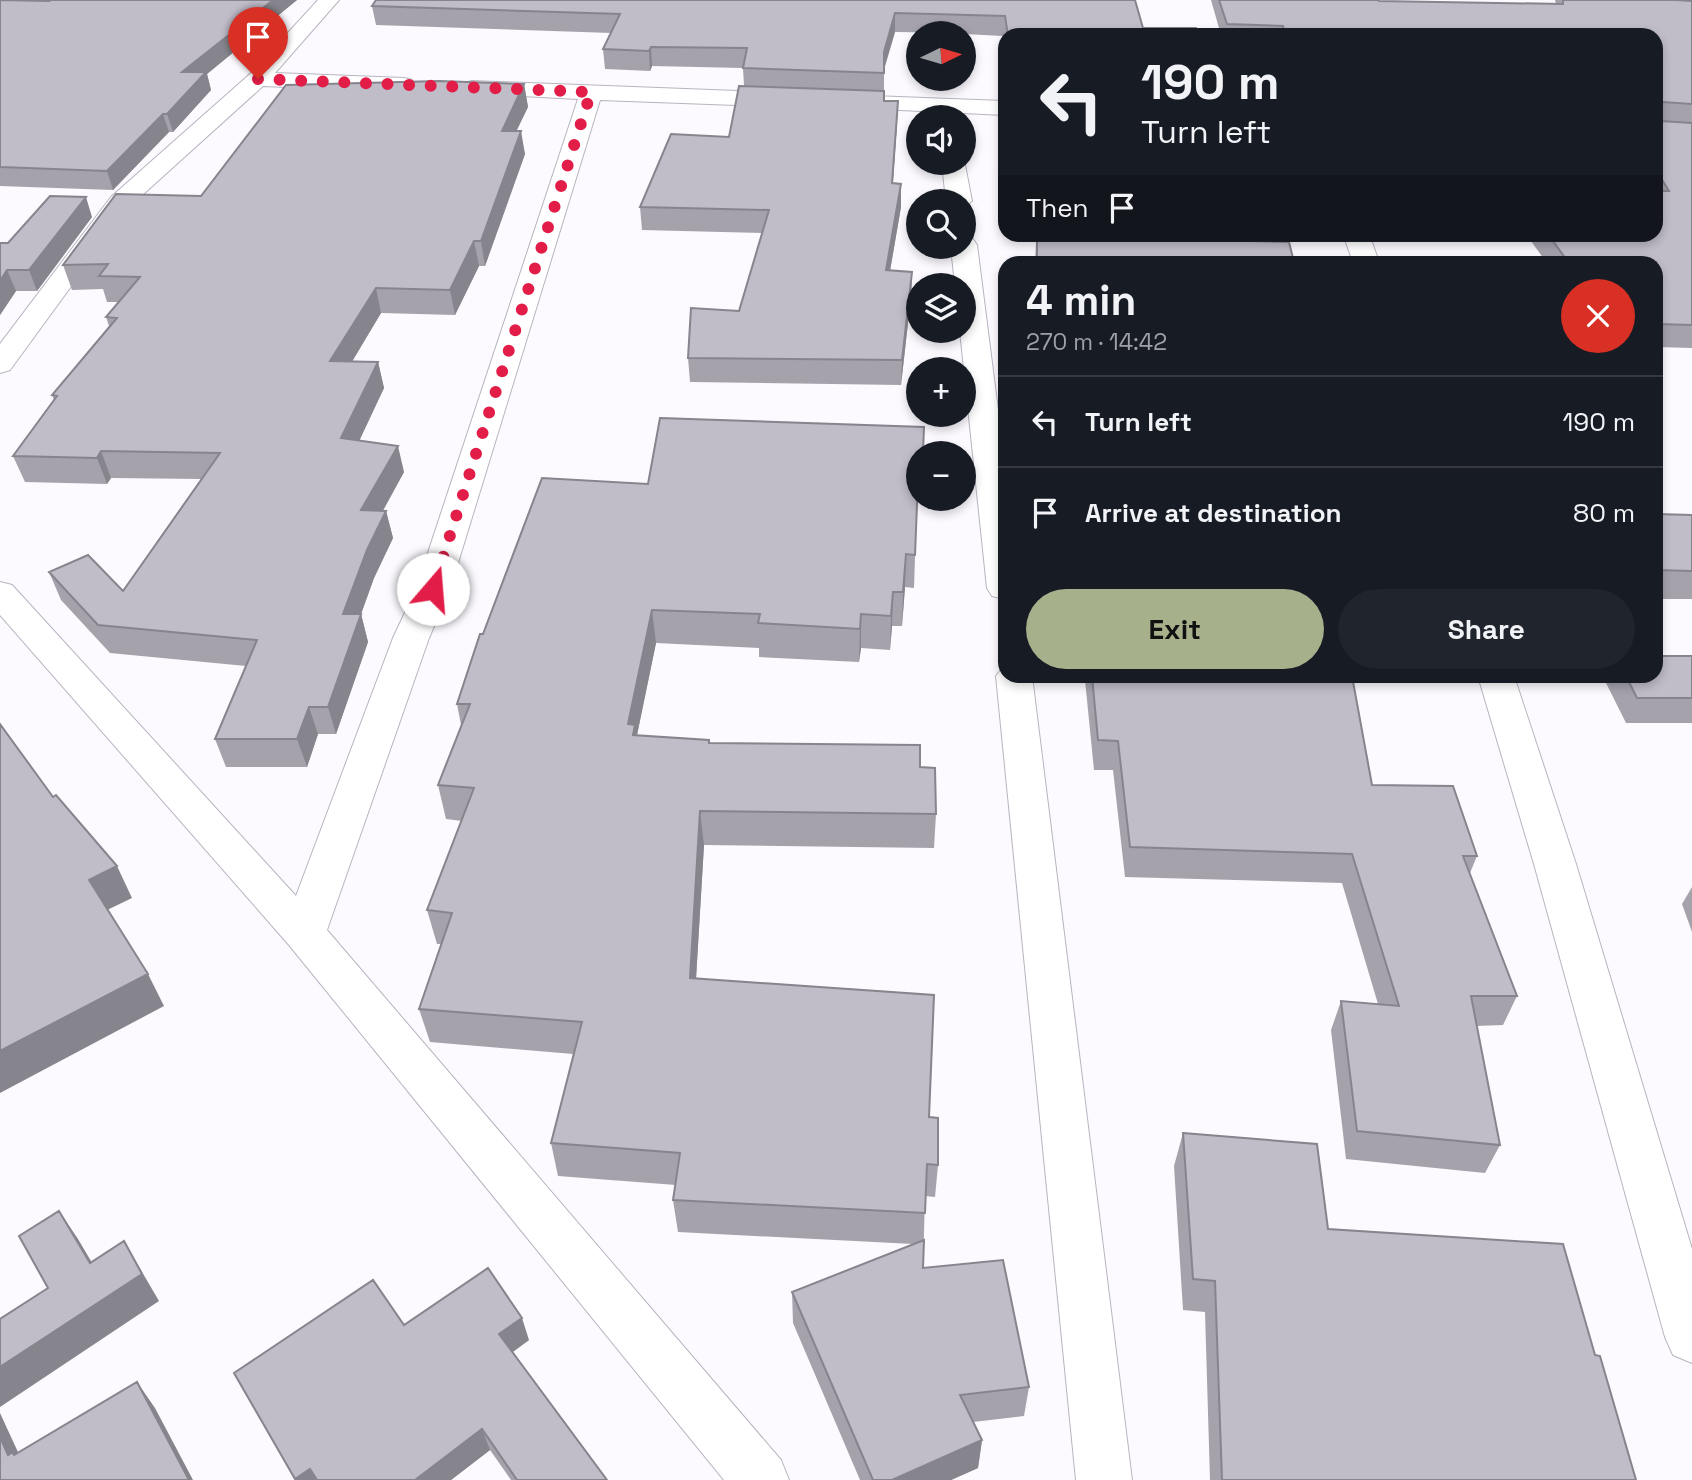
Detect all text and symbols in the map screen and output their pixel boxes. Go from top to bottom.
pin [228,7,288,79]
icon: arrive [239,18,277,56]
north arrow [906,21,976,91]
map controls [906,21,976,511]
text: 190 m [1141,51,1279,113]
icon: left [1026,56,1117,147]
button: sound [906,105,976,175]
text: Turn left [1141,112,1271,152]
button: search [906,189,976,259]
icon: arrive [1103,189,1141,227]
text: Then [1026,191,1089,225]
button: layers [906,273,976,343]
text: 4 min [1026,274,1136,327]
button: close [1561,279,1635,353]
text: 270 m · 14:42 [1026,327,1167,357]
button: + [906,357,976,427]
icon: left [1026,403,1064,441]
text: Turn left [1085,405,1192,439]
text: 190 m [1563,405,1635,439]
button: − [906,441,976,511]
icon: arrive [1026,494,1064,532]
text: Arrive at destination [1085,496,1342,530]
text: 80 m [1573,496,1635,530]
position arrow [396,552,470,626]
button: Exit [1026,589,1324,669]
button: Share [1338,589,1635,669]

